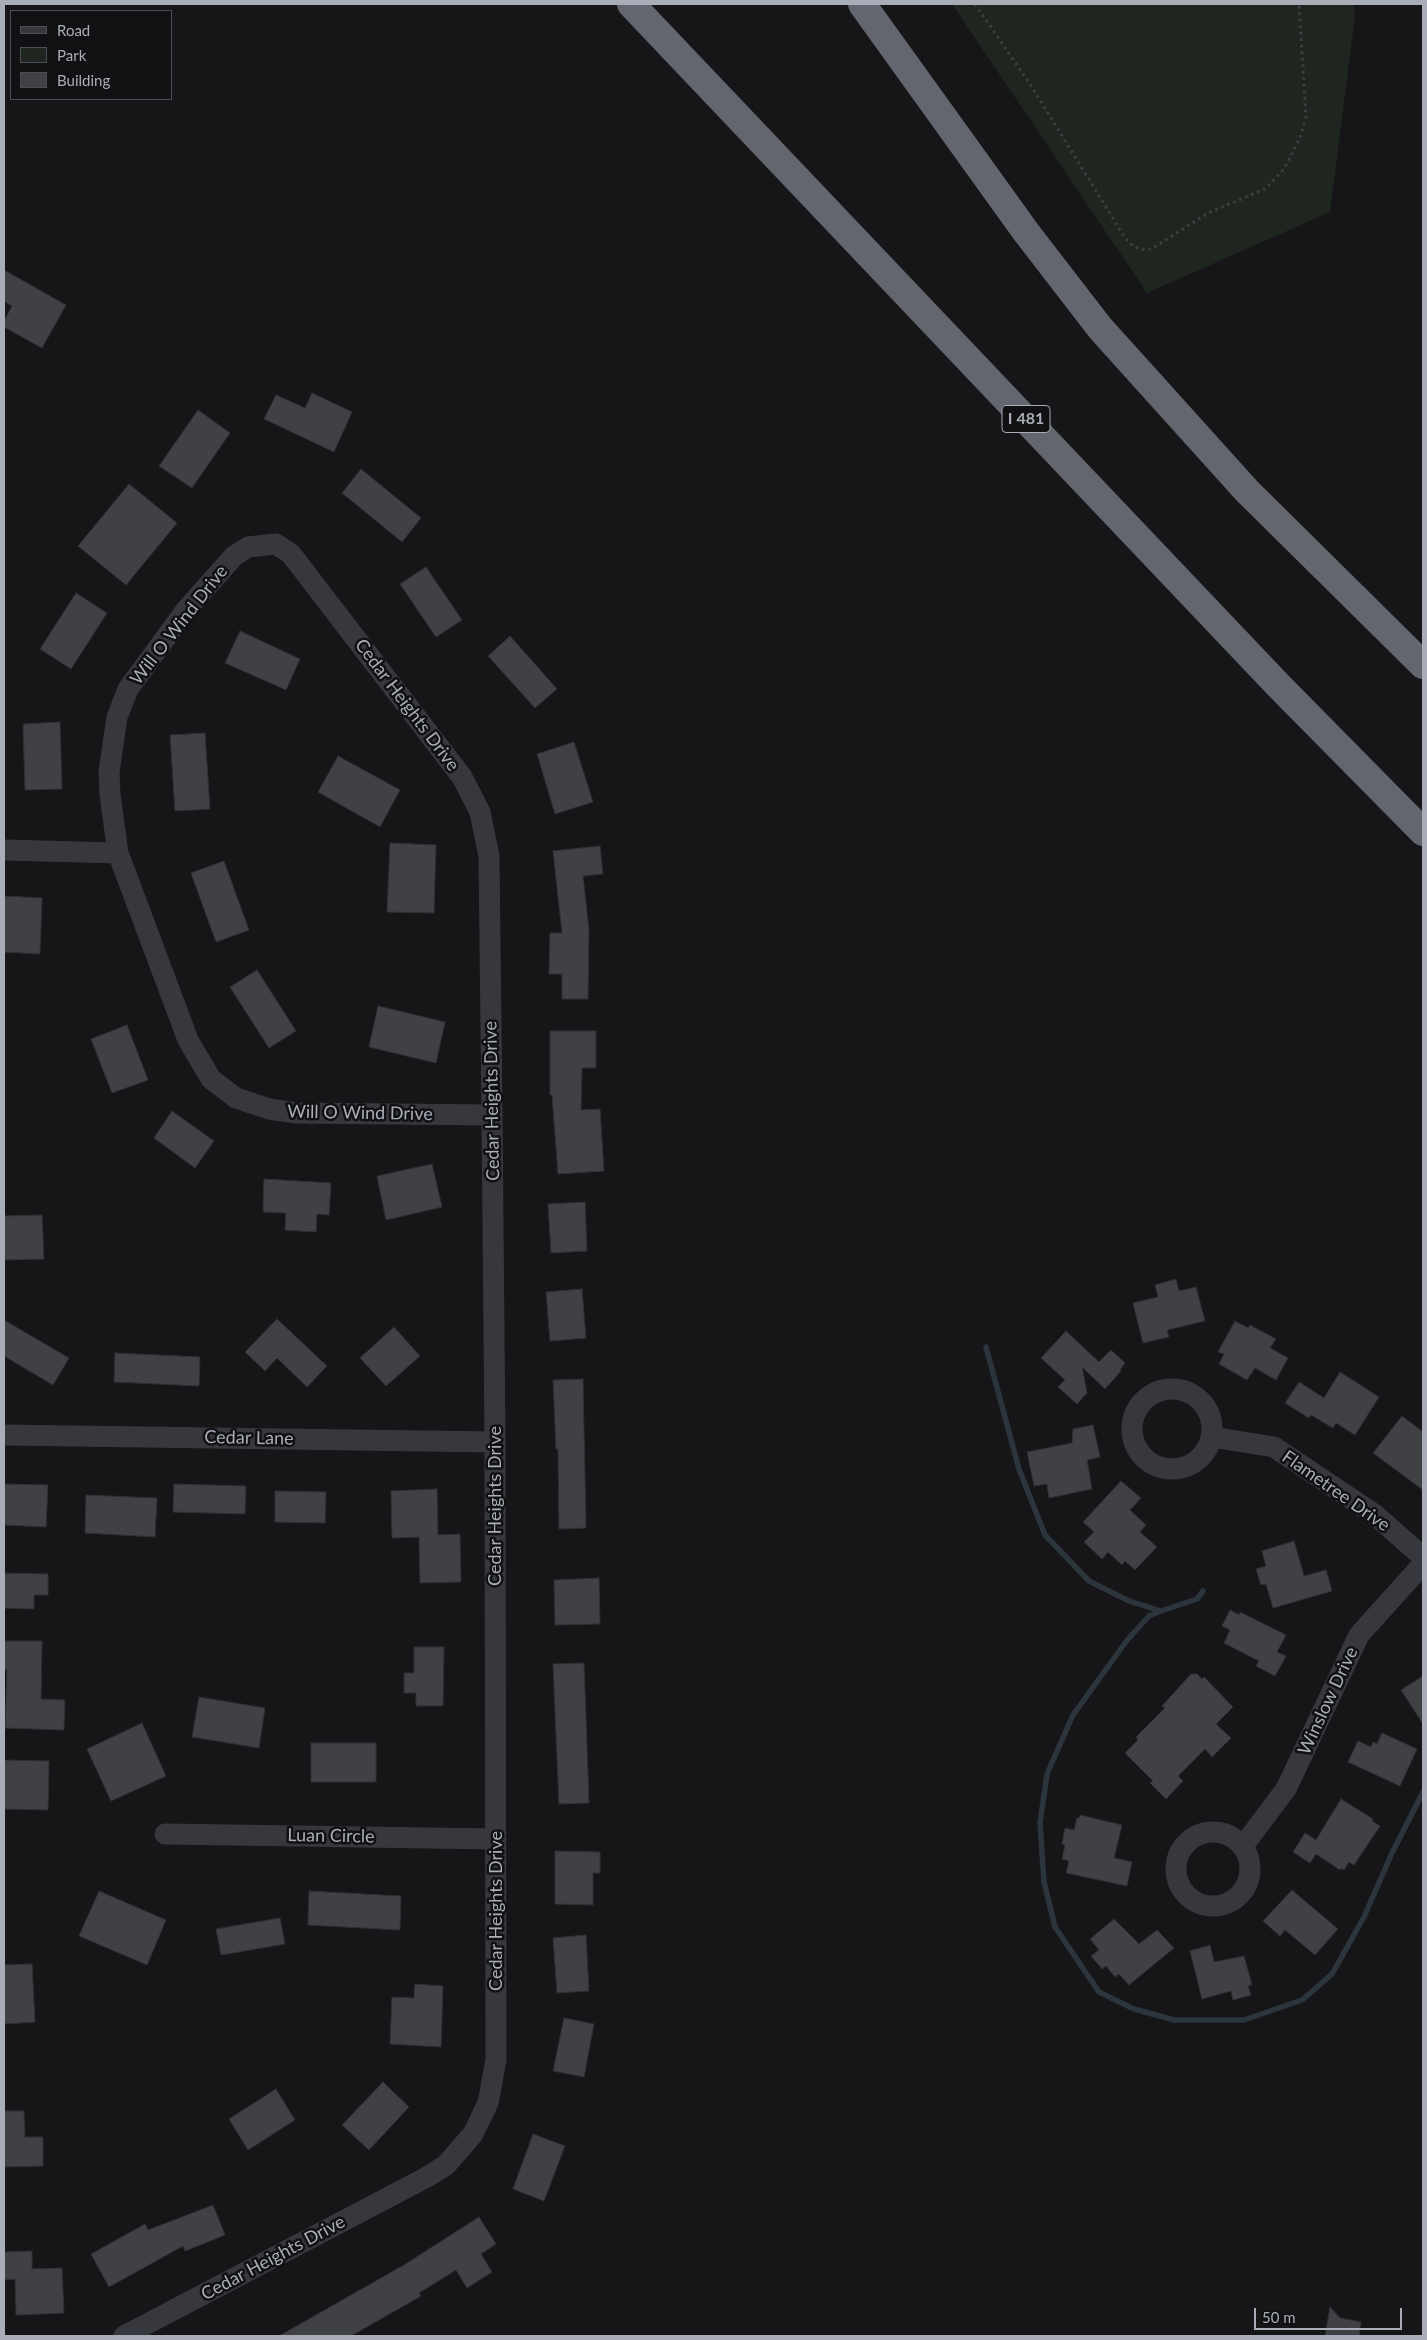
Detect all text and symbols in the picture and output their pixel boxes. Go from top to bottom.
legend [10,10,172,100]
text: Road [57,21,90,39]
text: Park [57,46,86,64]
text: Building [57,71,110,89]
road number: I 481 [1002,406,1050,432]
street label: Will O Wind Drive [126,561,232,689]
street label: Cedar Heights Drive [350,635,464,775]
street label: Cedar Heights Drive [480,1021,504,1181]
street label: Will O Wind Drive [287,1101,433,1125]
street label: Cedar Lane [204,1426,294,1450]
street label: Cedar Heights Drive [484,1426,506,1586]
street label: Flametree Drive [1278,1446,1394,1536]
street label: Winslow Drive [1294,1644,1362,1758]
street label: Luan Circle [287,1824,375,1848]
street label: Cedar Heights Drive [485,1831,507,1991]
street label: Cedar Heights Drive [197,2211,349,2305]
scale bar [1257,2298,1404,2330]
text: 50 m [1262,2308,1296,2326]

